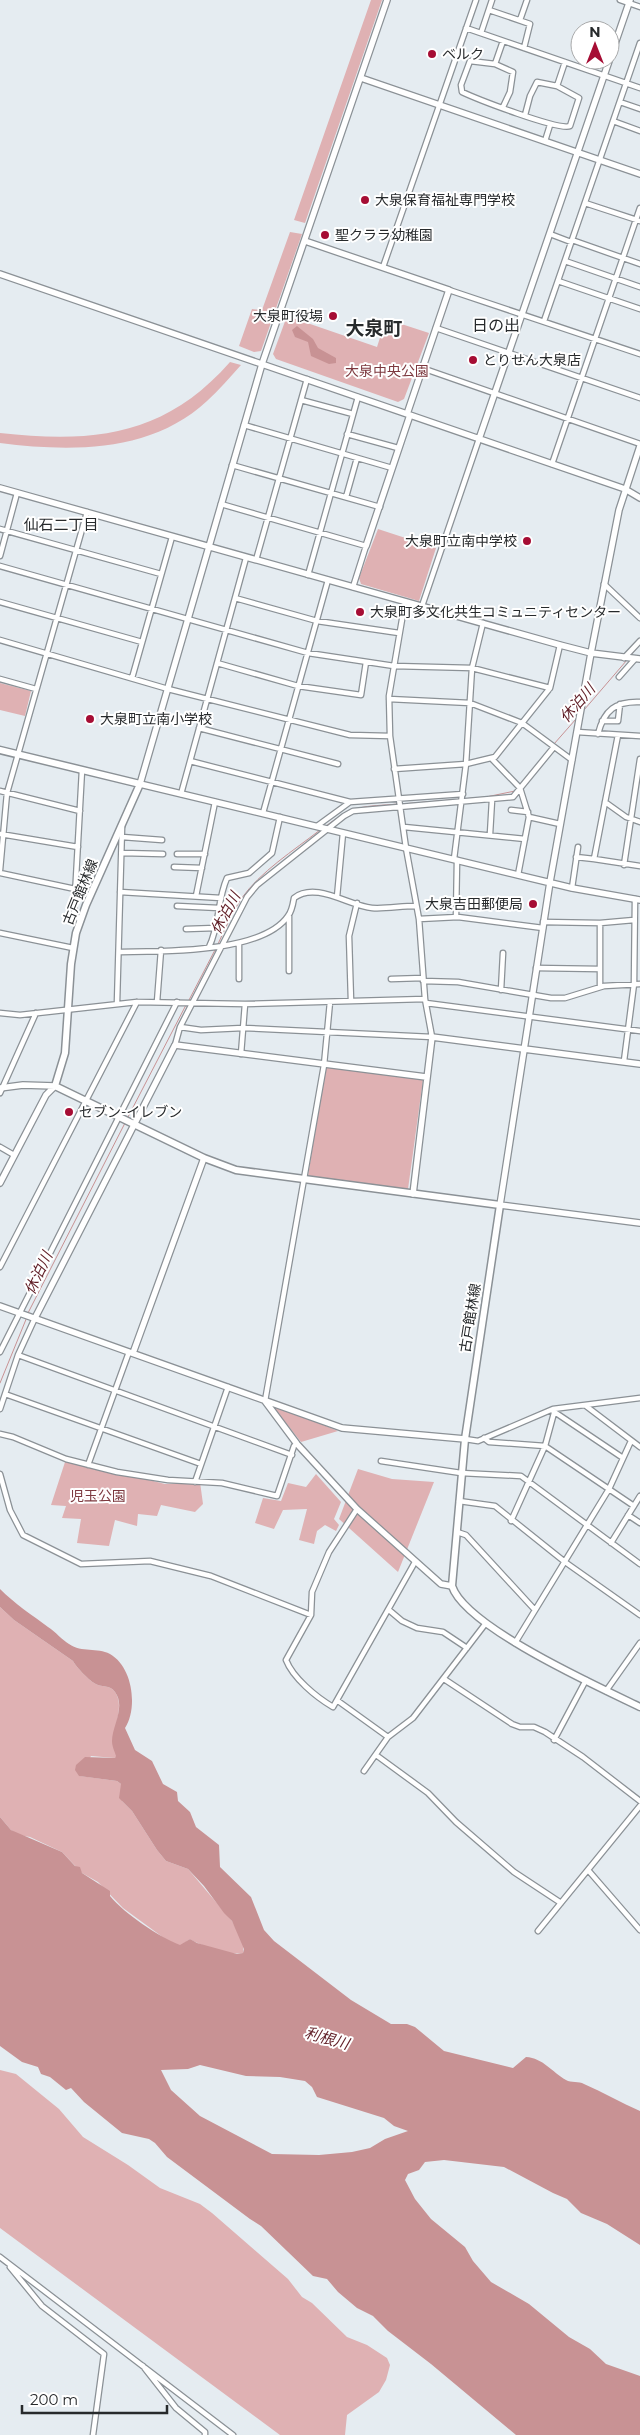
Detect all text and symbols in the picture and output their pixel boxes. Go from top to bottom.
north arrow [570,20,620,70]
text: N [589,23,601,41]
place label: ベルク [442,45,484,63]
marker: ベルク [426,48,438,60]
place label: 大泉保育福祉専門学校 [375,191,515,209]
marker: 大泉保育福祉専門学校 [359,194,371,206]
place label: 聖クララ幼稚園 [335,226,433,244]
marker: 聖クララ幼稚園 [319,229,331,241]
place label: 大泉町役場 [253,307,323,325]
marker: 大泉町役場 [327,310,339,322]
district label: 日の出 [472,316,520,335]
district label: 大泉町 [345,317,403,340]
place label: とりせん大泉店 [483,351,581,369]
marker: とりせん大泉店 [467,354,479,366]
park label: 大泉中央公園 [345,362,429,380]
district label: 仙石二丁目 [23,515,99,534]
place label: 大泉町立南中学校 [405,532,517,550]
marker: 大泉町立南中学校 [521,535,533,547]
place label: 大泉町多文化共生コミュニティセンター [370,603,621,621]
marker: 大泉町多文化共生コミュニティセンター [354,606,366,618]
water label: 休泊川 [555,678,600,726]
place label: 大泉町立南小学校 [100,710,212,728]
marker: 大泉町立南小学校 [84,713,96,725]
street label: 古戸館林線 [59,856,101,928]
water label: 休泊川 [206,887,245,937]
place label: 大泉吉田郵便局 [425,895,523,913]
marker: 大泉吉田郵便局 [527,898,539,910]
place label: セブン-イレブン [79,1103,182,1121]
marker: セブン-イレブン [63,1106,75,1118]
water label: 休泊川 [20,1247,57,1297]
street label: 古戸館林線 [456,1282,484,1354]
park label: 児玉公園 [70,1487,126,1505]
water label: 利根川 [303,2023,353,2054]
scale bar [22,2382,168,2414]
text: 200 m [30,2390,78,2409]

